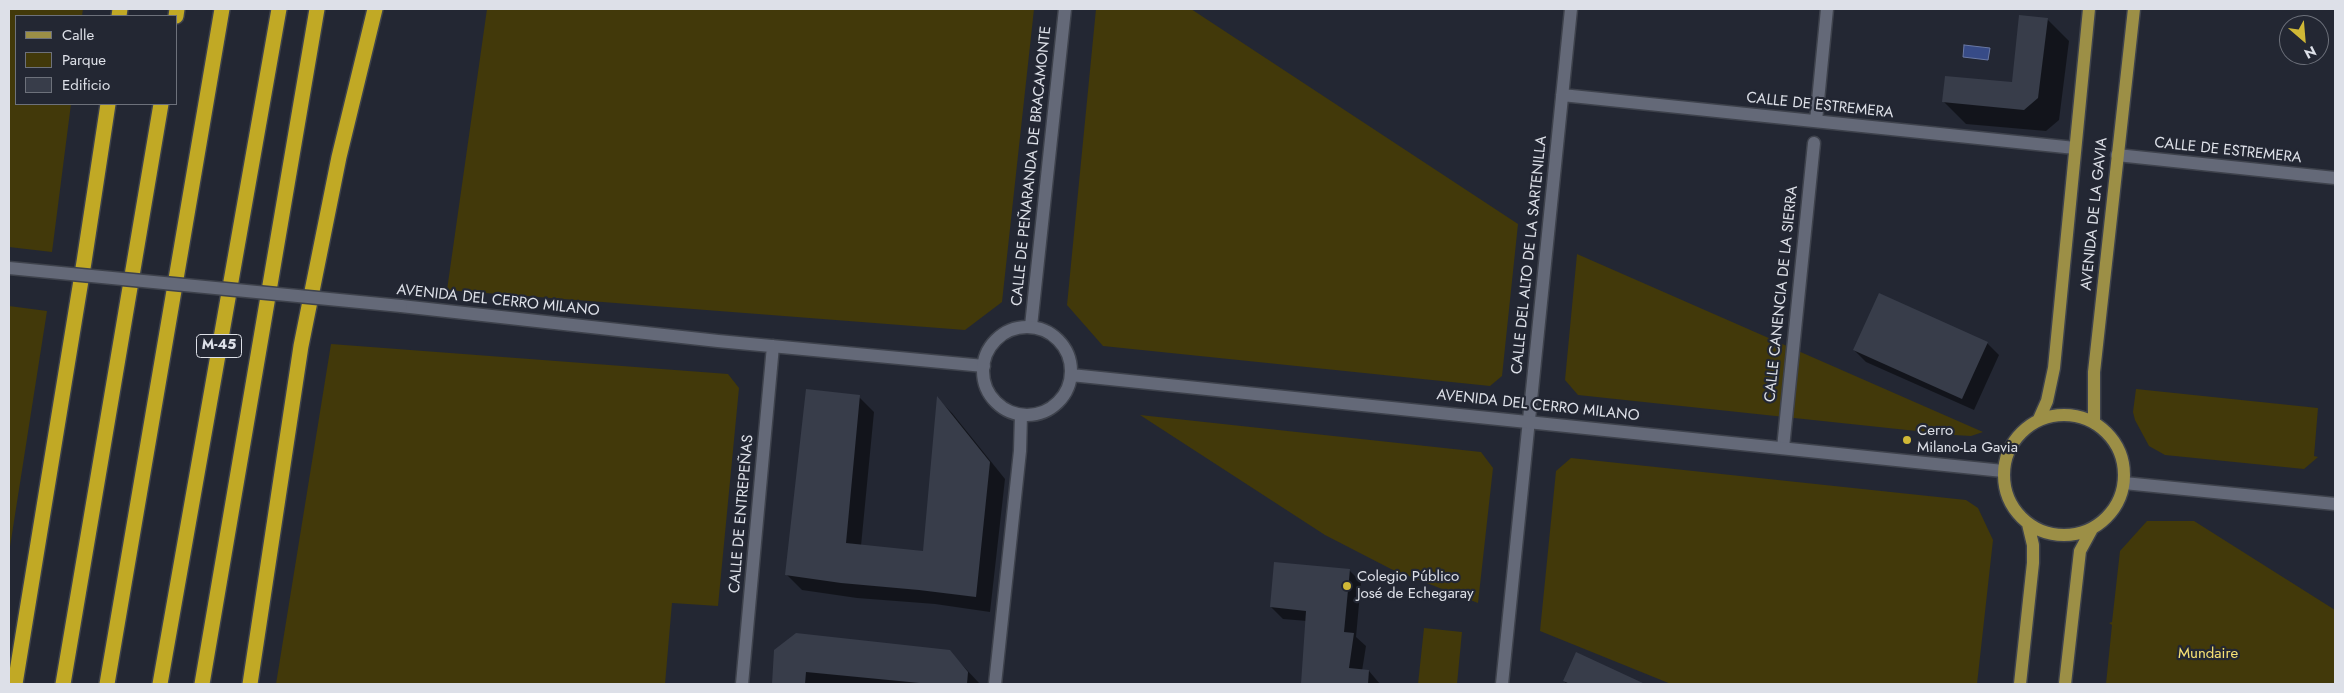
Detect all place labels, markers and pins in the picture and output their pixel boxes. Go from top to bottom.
place label: Cerro Milano-La Gavia [1917,422,2018,457]
marker: Cerro Milano-La Gavia [1901,434,1913,446]
place label: Colegio Público José de Echegaray [1357,568,1474,603]
marker: Colegio Público José de Echegaray [1341,580,1353,592]

